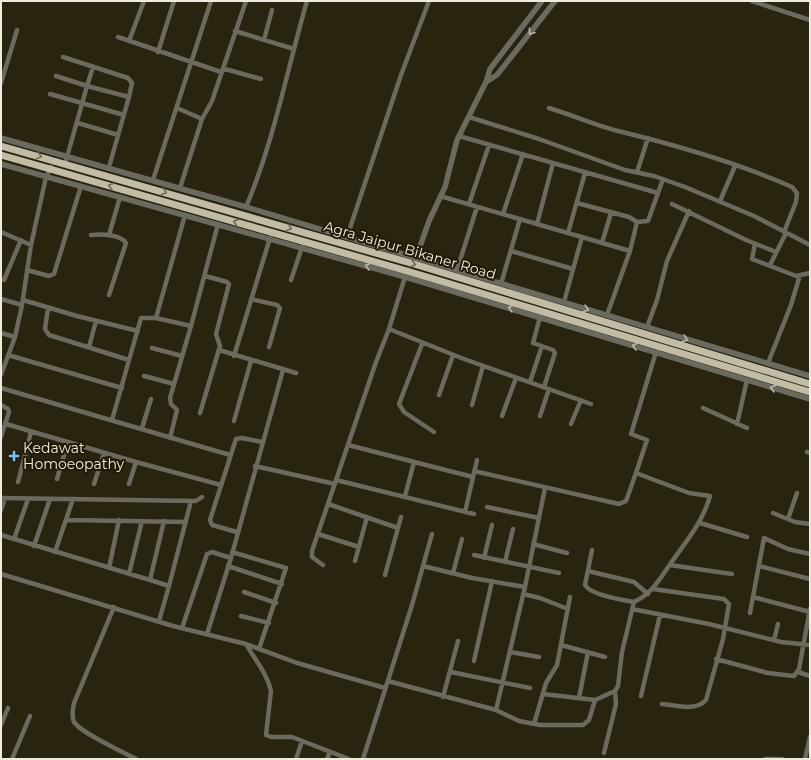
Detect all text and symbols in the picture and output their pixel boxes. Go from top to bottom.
one-way arrow [529,27,536,34]
one-way arrow [35,151,42,160]
one-way arrow [108,182,115,191]
one-way arrow [160,187,167,196]
street label: Agra Jaipur Bikaner Road [322,217,498,283]
one-way arrow [233,218,240,227]
one-way arrow [285,223,292,232]
one-way arrow [410,259,417,268]
one-way arrow [364,262,371,271]
one-way arrow [507,304,514,313]
one-way arrow [582,304,589,313]
one-way arrow [681,334,688,343]
one-way arrow [632,342,639,351]
one-way arrow [769,384,776,393]
place label: Kedawat Homoeopathy [23,439,125,473]
marker: Kedawat Homoeopathy [8,450,20,462]

